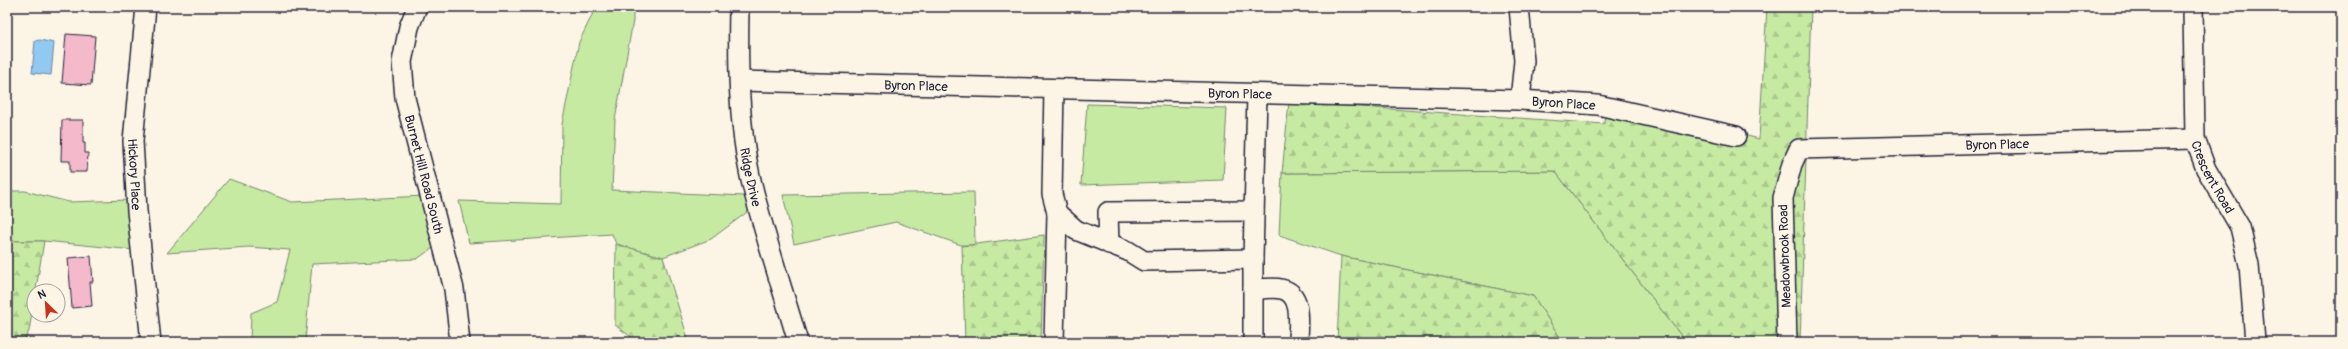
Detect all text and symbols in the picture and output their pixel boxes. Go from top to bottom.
street label: Byron Place [884,78,949,95]
street label: Byron Place [1208,85,1272,103]
street label: Byron Place [1531,94,1597,114]
street label: Burnet Hill Road South [401,113,447,236]
street label: Byron Place [1965,136,2030,154]
street label: Hickory Place [124,138,144,211]
street label: Crescent Road [2187,139,2237,217]
street label: Ridge Drive [736,147,764,209]
street label: Meadowbrook Road [1775,204,1795,308]
north arrow [26,283,66,323]
text: N [36,287,49,302]

